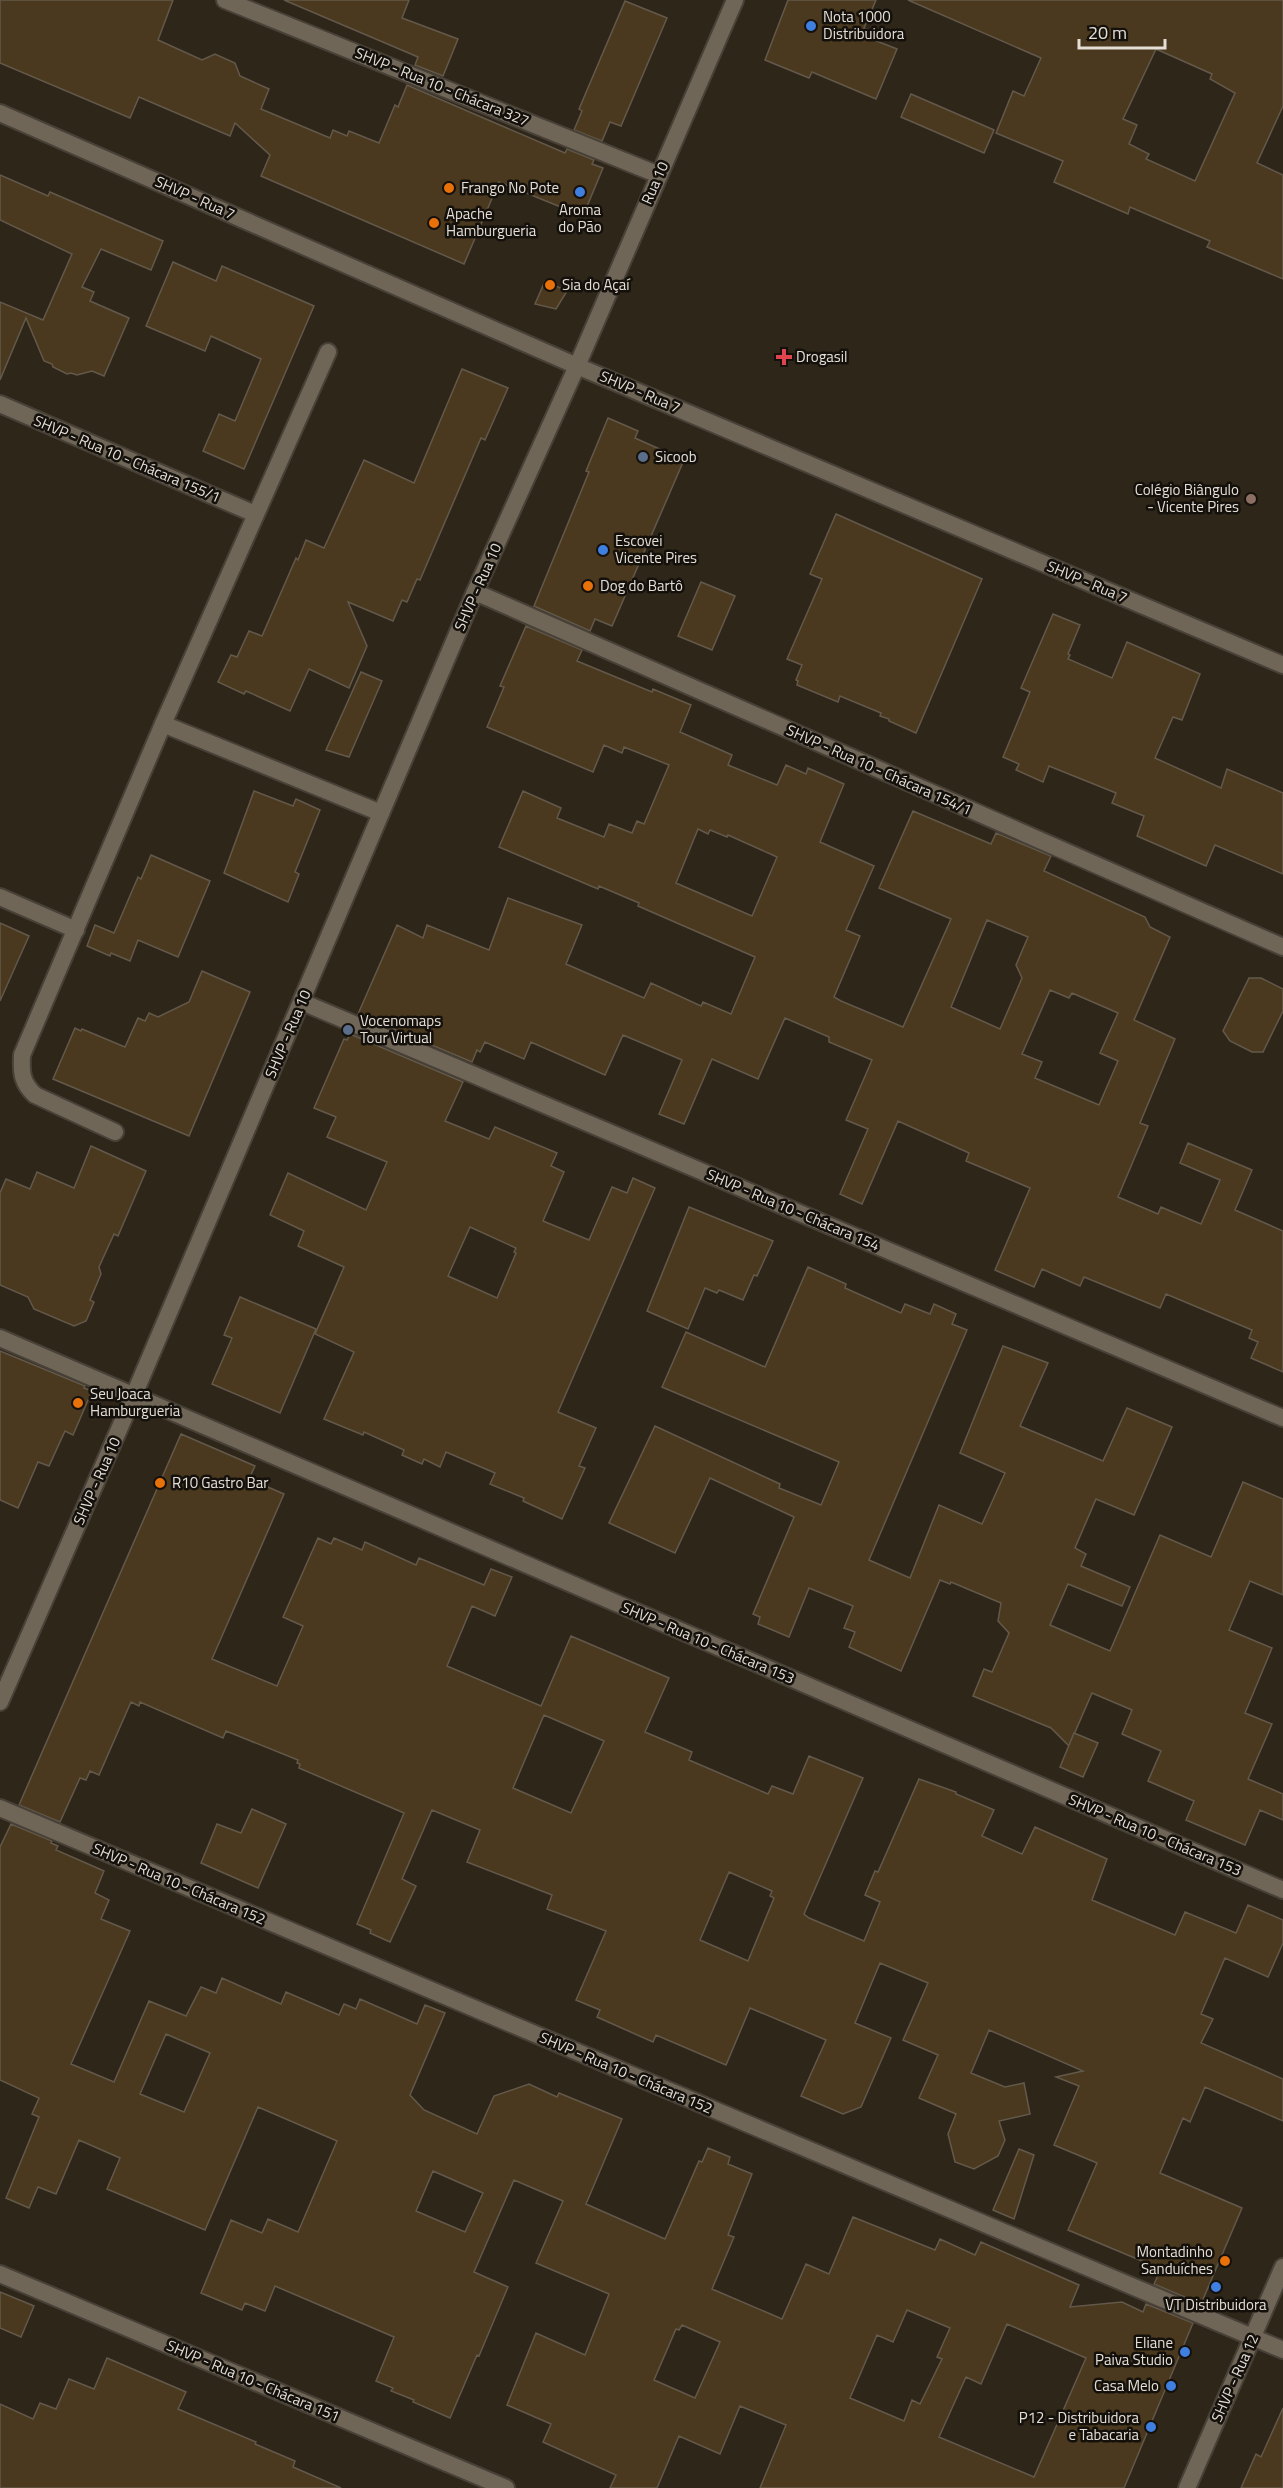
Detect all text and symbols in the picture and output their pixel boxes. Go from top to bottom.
place label: Nota 1000 Distribuidora [823,5,905,45]
scale bar [1079,12,1164,50]
marker: Nota 1000 Distribuidora [804,19,818,33]
text: 20 m [1088,19,1127,46]
street label: SHVP - Rua 10 - Chácara 327 [352,41,533,132]
street label: Rua 10 [635,158,674,208]
street label: SHVP - Rua 7 [152,170,239,225]
place label: Frango No Pote [461,176,559,199]
marker: Frango No Pote [442,181,456,195]
marker: Aroma do Pão [573,185,587,199]
place label: Aroma do Pão [558,198,602,238]
place label: Apache Hamburgueria [446,202,537,242]
marker: Apache Hamburgueria [427,216,441,230]
place label: Sia do Açaí [562,273,631,296]
marker: Sia do Açaí [543,278,557,292]
place label: Drogasil [796,345,848,368]
marker: Drogasil [777,350,791,364]
street label: SHVP - Rua 7 [596,364,684,419]
street label: SHVP - Rua 10 - Chácara 155/1 [30,409,224,508]
place label: Sicoob [655,445,697,468]
marker: Sicoob [636,450,650,464]
place label: Colégio Biângulo - Vicente Pires [1135,478,1239,518]
marker: Colégio Biângulo - Vicente Pires [1244,492,1258,506]
place label: Escovei Vicente Pires [615,529,697,569]
street label: SHVP - Rua 10 [448,539,507,634]
marker: Escovei Vicente Pires [596,543,610,557]
street label: SHVP - Rua 7 [1043,554,1131,609]
place label: Dog do Bartô [600,574,683,597]
marker: Dog do Bartô [581,579,595,593]
street label: SHVP - Rua 10 - Chácara 154/1 [783,718,975,821]
street label: SHVP - Rua 10 [259,986,316,1081]
place label: Vocenomaps Tour Virtual [360,1009,441,1049]
marker: Vocenomaps Tour Virtual [341,1023,355,1037]
street label: SHVP - Rua 10 - Chácara 154 [703,1163,883,1256]
place label: Seu Joaca Hamburgueria [90,1382,181,1422]
marker: Seu Joaca Hamburgueria [71,1396,85,1410]
street label: SHVP - Rua 10 [67,1433,126,1528]
place label: R10 Gastro Bar [172,1471,269,1494]
marker: R10 Gastro Bar [153,1476,167,1490]
street label: SHVP - Rua 10 - Chácara 153 [618,1596,798,1689]
street label: SHVP - Rua 10 - Chácara 153 [1065,1788,1245,1881]
street label: SHVP - Rua 10 - Chácara 152 [89,1837,269,1930]
street label: SHVP - Rua 10 - Chácara 152 [536,2026,716,2119]
place label: Montadinho Sanduíches [1137,2240,1213,2280]
marker: Montadinho Sanduíches [1218,2254,1232,2268]
marker: VT Distribuidora [1209,2280,1223,2294]
place label: VT Distribuidora [1165,2293,1267,2316]
street label: SHVP - Rua 12 [1205,2330,1264,2425]
place label: Eliane Paiva Studio [1095,2331,1173,2371]
street label: SHVP - Rua 10 - Chácara 151 [163,2334,343,2427]
marker: Eliane Paiva Studio [1178,2345,1192,2359]
place label: Casa Melo [1094,2374,1159,2397]
marker: Casa Melo [1164,2379,1178,2393]
place label: P12 - Distribuidora e Tabacaria [1019,2406,1139,2446]
marker: P12 - Distribuidora e Tabacaria [1144,2420,1158,2434]

